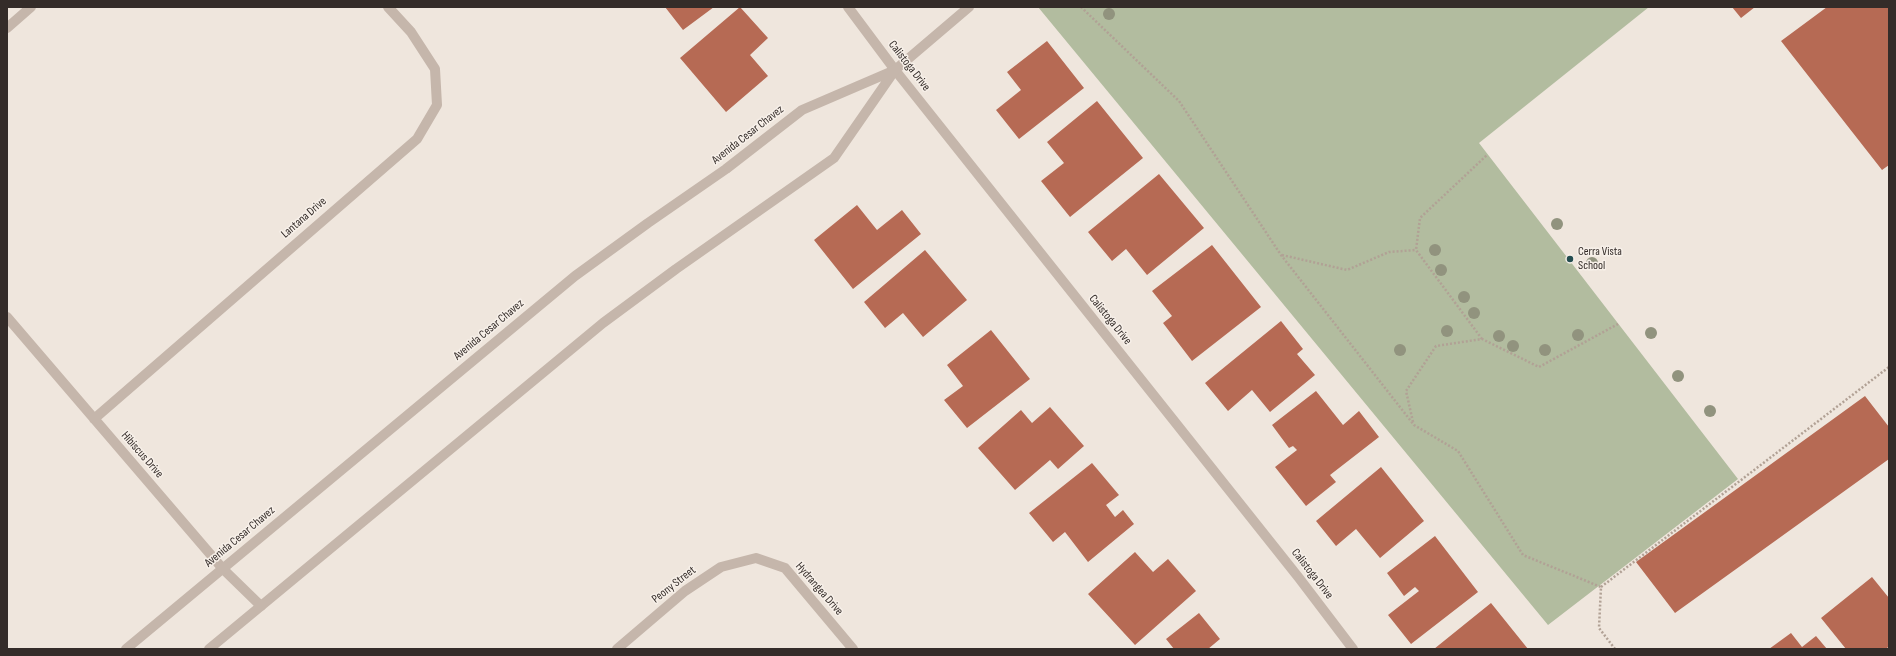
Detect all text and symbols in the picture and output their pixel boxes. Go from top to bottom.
street label: Calistoga Drive [885,38,933,94]
street label: Avenida Cesar Chavez [709,102,787,168]
street label: Lantana Drive [278,194,330,242]
place label: Cerra Vista School [1578,245,1622,273]
marker: Cerra Vista School [1565,254,1575,264]
street label: Calistoga Drive [1086,292,1134,348]
street label: Avenida Cesar Chavez [451,296,527,364]
street label: Hibiscus Drive [118,429,166,481]
street label: Avenida Cesar Chavez [202,503,278,571]
street label: Calistoga Drive [1288,546,1336,602]
street label: Hydrangea Drive [792,559,846,619]
street label: Peony Street [649,563,699,607]

